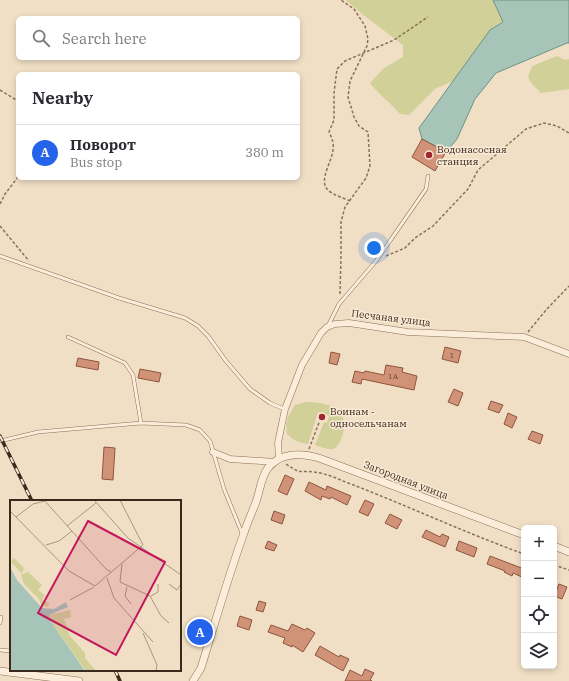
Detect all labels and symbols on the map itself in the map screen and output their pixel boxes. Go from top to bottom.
place label: Водонасосная станция [437,143,507,168]
marker: Водонасосная станция [424,150,434,160]
your location [364,238,384,258]
street label: Песчаная улица [351,307,432,329]
house number: 1 [450,350,455,360]
house number: 1А [388,371,399,381]
place label: Воинам - односельчанам [330,405,407,430]
marker: Воинам - односельчанам [317,412,327,422]
street label: Загородная улица [362,458,451,502]
inset map [10,500,181,671]
pin: A [187,617,213,647]

